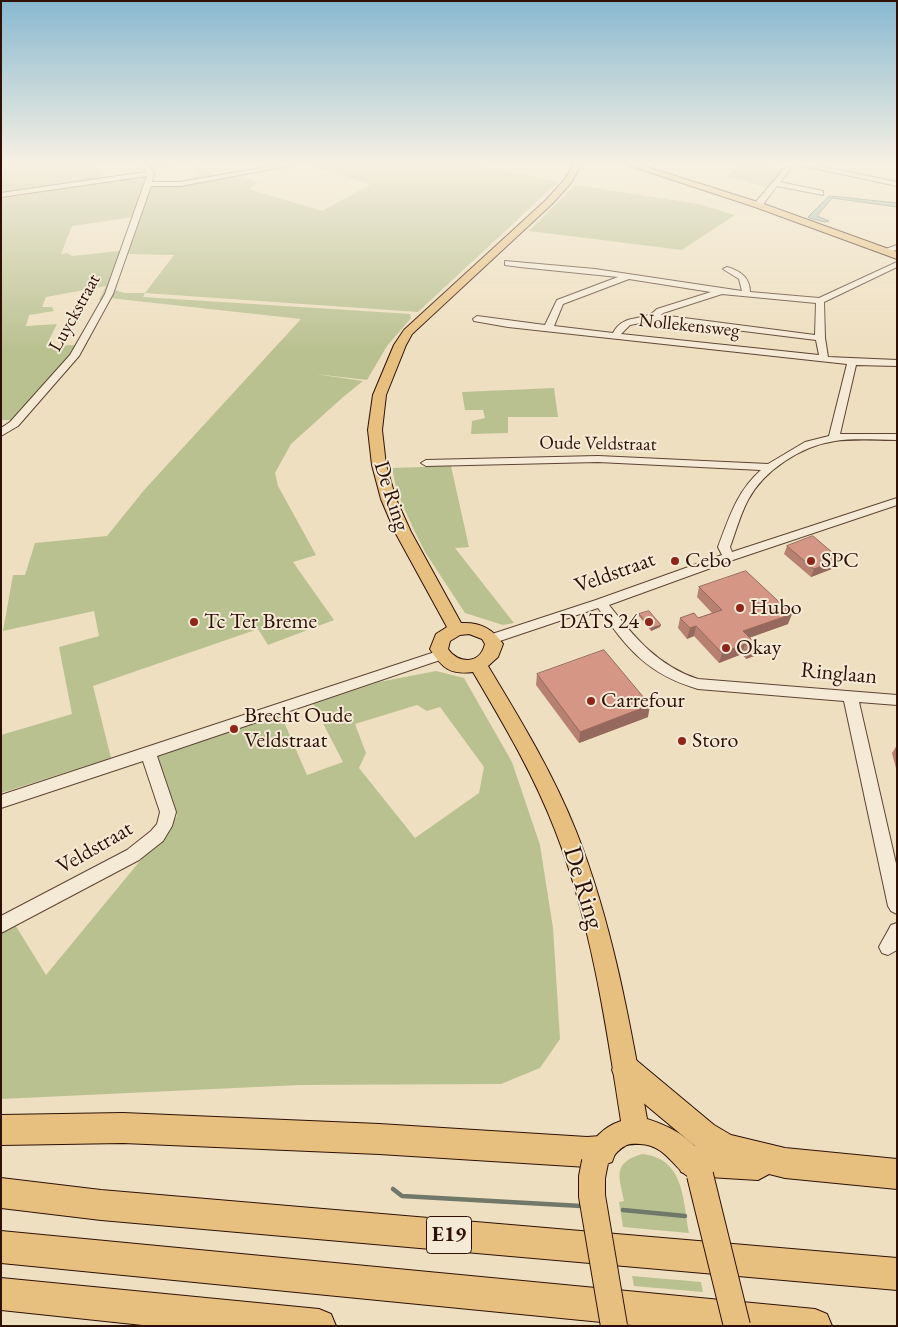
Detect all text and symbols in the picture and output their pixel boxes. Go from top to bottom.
street label: Luyckstraat [44,270,106,356]
street label: Nollekensweg [637,309,741,343]
street label: Oude Veldstraat [539,432,657,456]
street label: De Ring [367,458,415,534]
street label: Veldstraat [571,546,659,600]
place label: Cebo [685,548,731,574]
place label: SPC [821,548,859,574]
marker: Cebo [669,555,681,567]
marker: SPC [805,555,817,567]
place label: Hubo [750,595,802,621]
marker: Hubo [734,602,746,614]
place label: Tc Ter Breme [204,609,317,635]
place label: DATS 24 [559,609,639,635]
marker: Tc Ter Breme [188,616,200,628]
marker: DATS 24 [643,616,655,628]
place label: Okay [736,635,781,661]
marker: Okay [720,642,732,654]
street label: Ringlaan [800,658,878,690]
place label: Carrefour [601,688,685,714]
marker: Carrefour [585,695,597,707]
place label: Brecht Oude Veldstraat [244,703,352,754]
marker: Brecht Oude Veldstraat [228,723,240,735]
place label: Storo [692,728,738,754]
marker: Storo [676,735,688,747]
street label: Veldstraat [52,816,138,880]
street label: De Ring [556,843,610,933]
road number: E19 [426,1216,472,1254]

